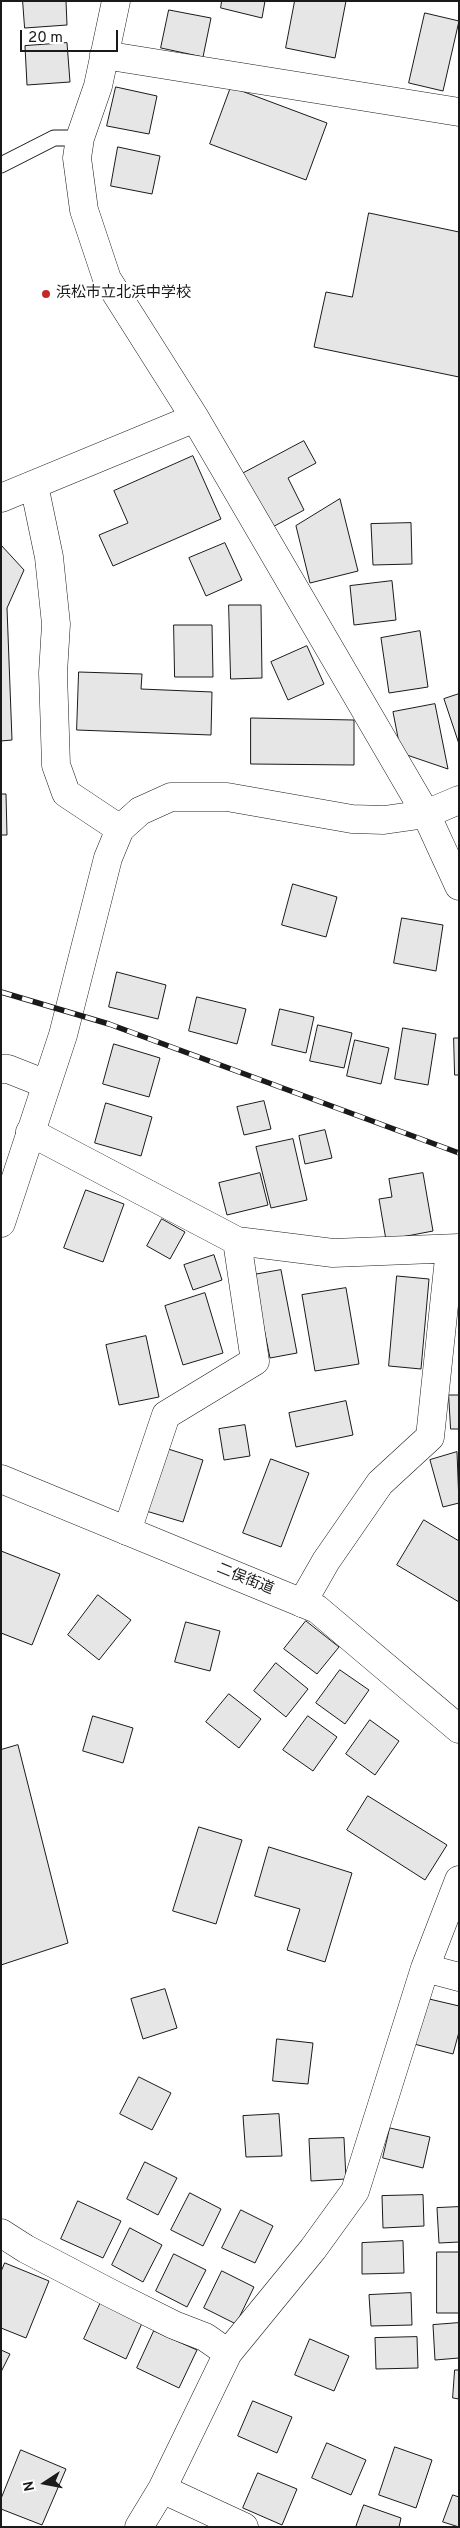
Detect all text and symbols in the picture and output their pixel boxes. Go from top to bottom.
scale bar [22,20,120,52]
text: 20 m [28,29,63,48]
place label: 浜松市立北浜中学校 [56,285,191,303]
marker: 浜松市立北浜中学校 [40,288,52,300]
street label: 二俣街道 [214,1560,276,1600]
north arrow [20,2458,70,2508]
text: N [20,2479,39,2493]

